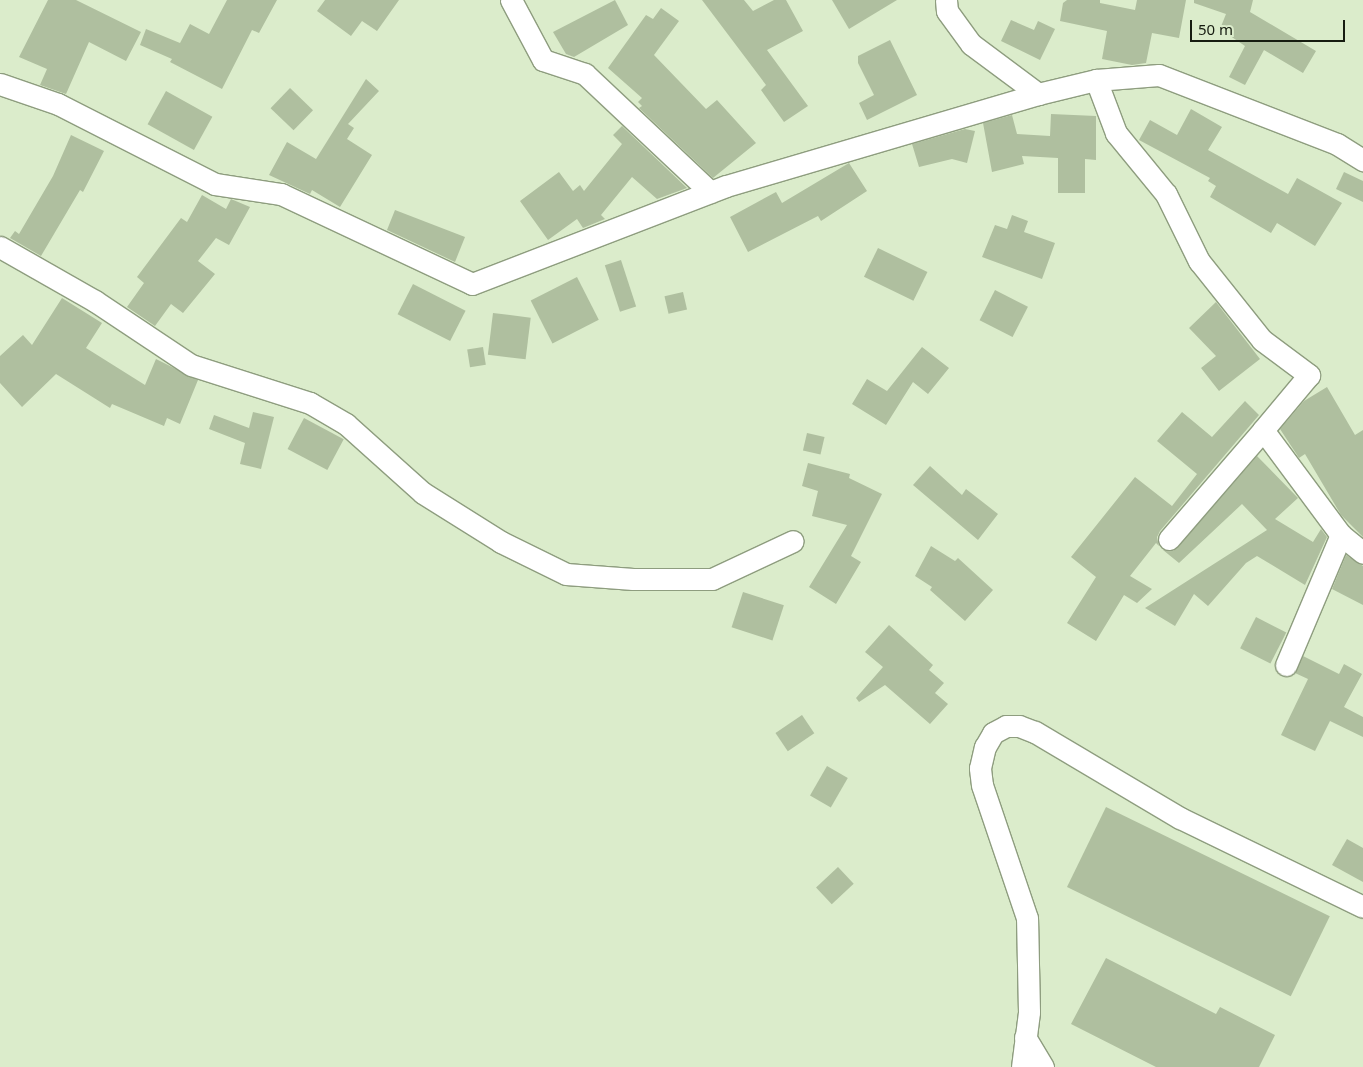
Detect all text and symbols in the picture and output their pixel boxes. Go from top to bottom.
scale bar [1193,10,1348,42]
text: 50 m [1198,19,1233,39]

